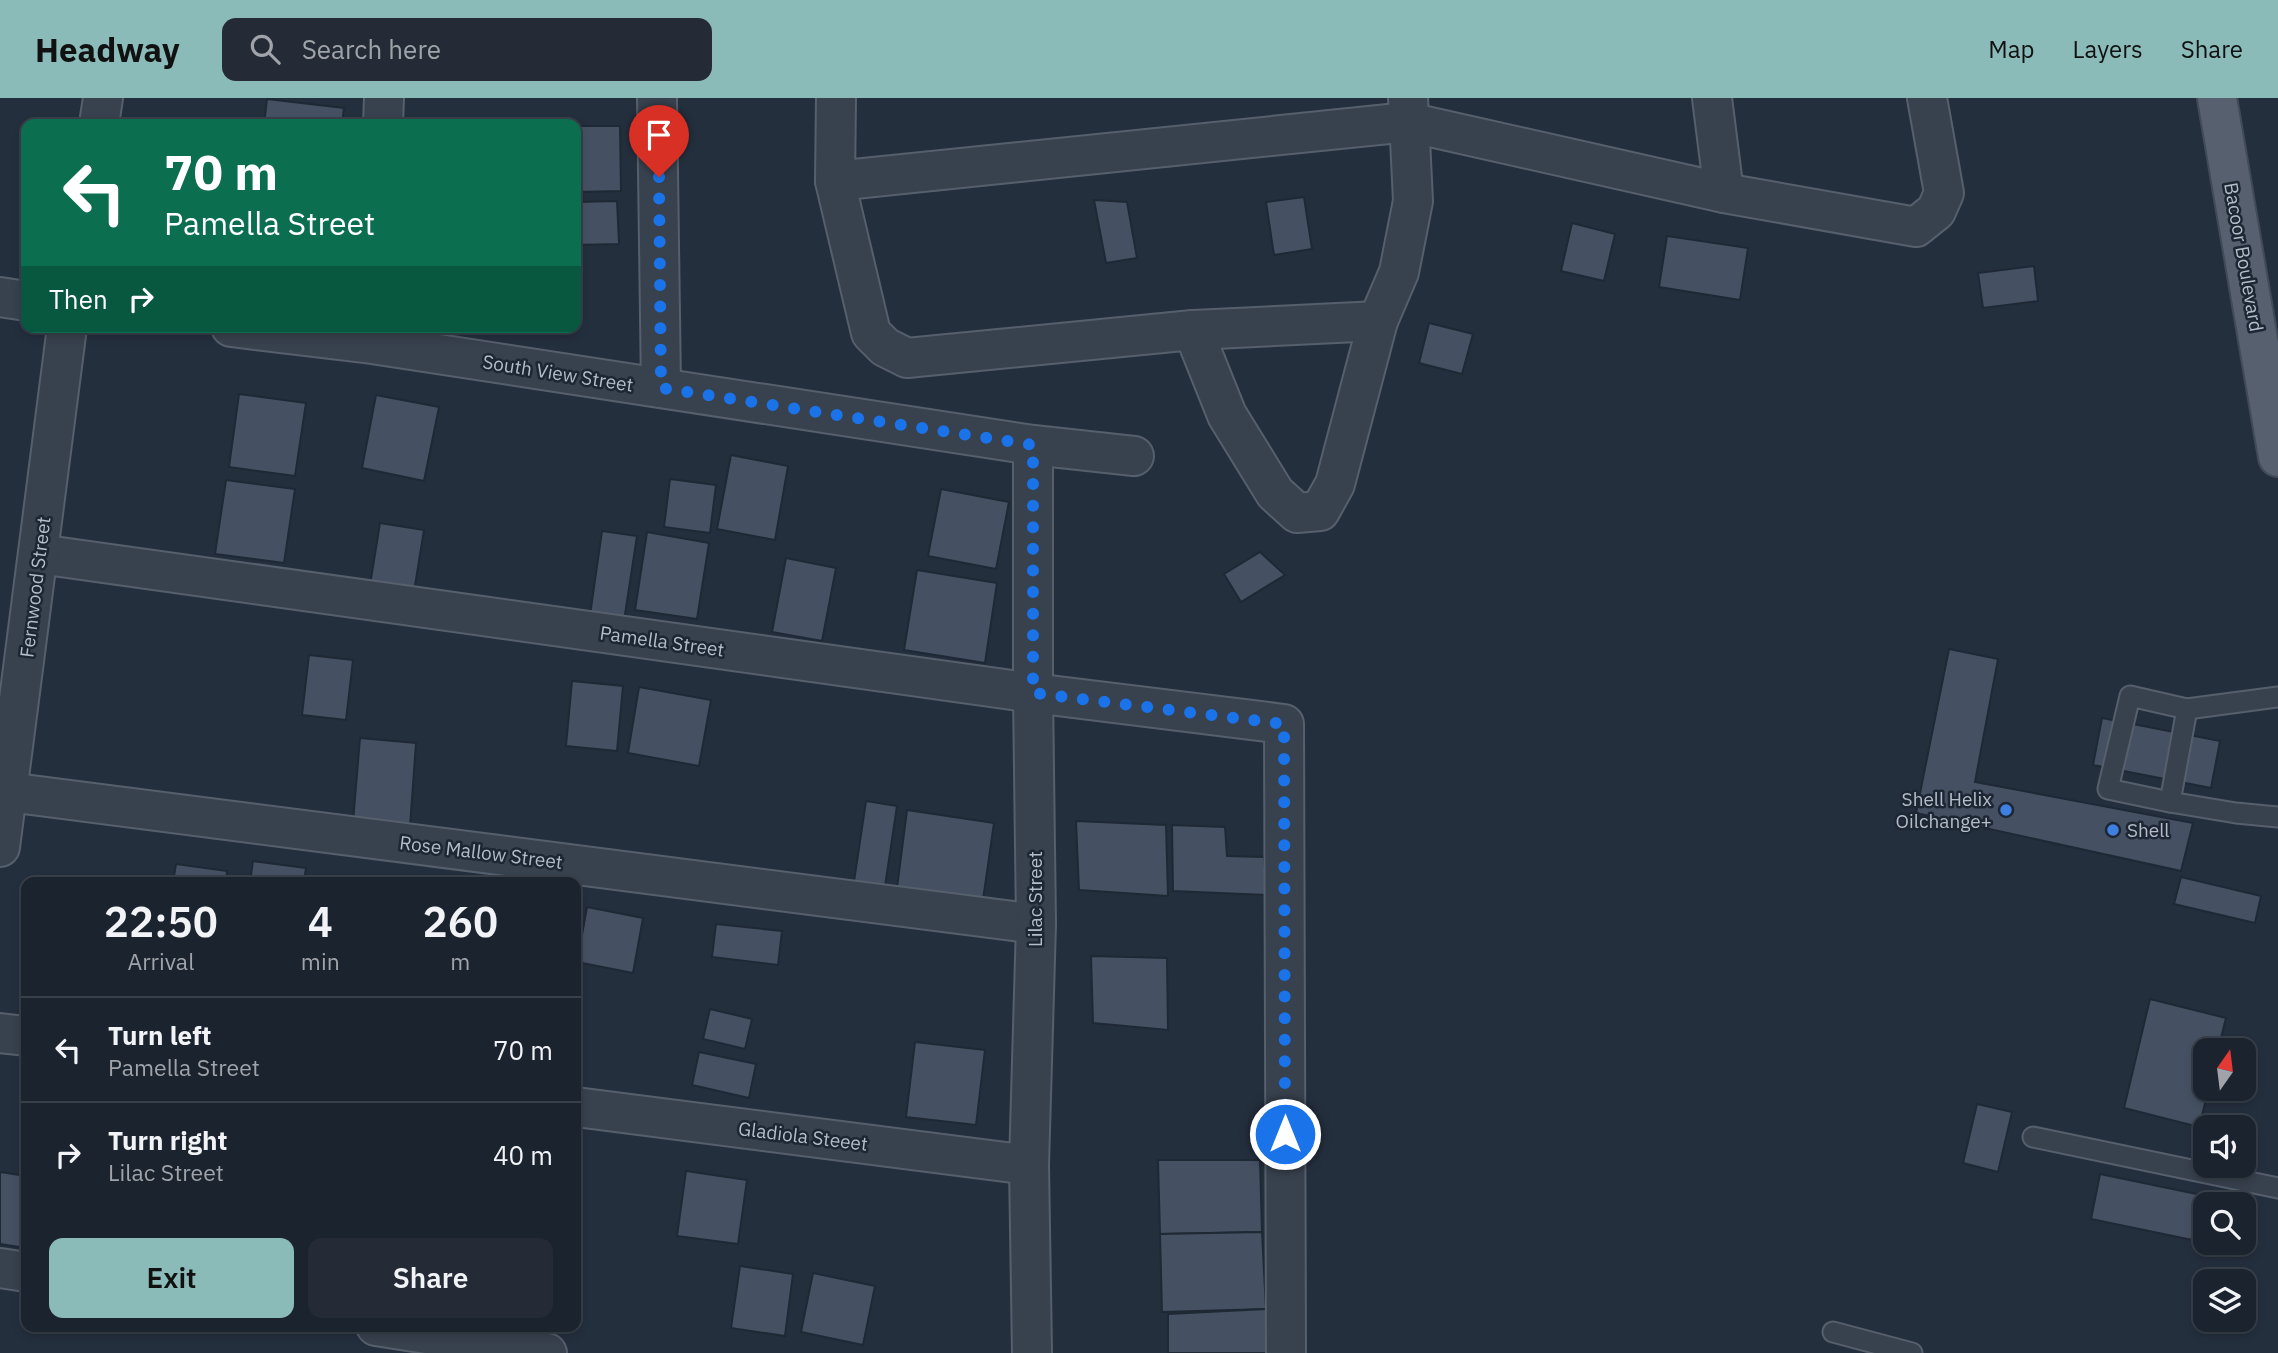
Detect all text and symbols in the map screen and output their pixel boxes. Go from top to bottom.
search box [222,18,712,81]
text: Headway [35,28,180,71]
icon: search [246,30,284,68]
text: Search here [302,32,441,66]
text: Map [1988,33,2035,65]
text: Layers [2073,33,2143,65]
text: Share [2181,33,2243,65]
pin [629,105,689,177]
icon: arrive [640,116,678,154]
text: 70 m [164,140,278,203]
icon: left [49,147,140,238]
street label: Bacoor Boulevard [2219,180,2269,334]
text: Pamella Street [164,202,375,244]
icon: right [122,280,160,318]
text: Then [49,282,108,316]
street label: South View Street [481,349,635,397]
street label: Fernwood Street [14,515,56,659]
street label: Pamella Street [598,620,726,662]
place label: Shell Helix Oilchange+ [1896,787,1992,833]
marker: Shell Helix Oilchange+ [1998,802,2014,818]
place label: Shell [2127,818,2170,842]
marker: Shell [2105,822,2121,838]
street label: Rose Mallow Street [398,830,564,874]
street label: Lilac Street [1023,851,1047,947]
text: 22:50 [104,894,218,949]
text: 4 [308,894,333,949]
text: 260 [423,894,498,949]
text: Arrival [127,946,194,976]
text: min [301,946,340,976]
text: m [450,946,470,976]
text: Turn left [108,1018,211,1052]
icon: left [49,1031,87,1069]
text: 70 m [493,1033,553,1067]
north arrow [2193,1038,2256,1101]
map controls [2193,1038,2256,1332]
text: Pamella Street [108,1052,260,1082]
position arrow [1248,1097,1322,1171]
button: sound [2193,1115,2256,1178]
street label: Gladiola Steeet [737,1116,869,1156]
text: Turn right [108,1123,227,1157]
icon: right [49,1136,87,1174]
text: 40 m [493,1138,553,1172]
text: Lilac Street [108,1157,224,1187]
button: search [2193,1192,2256,1255]
button: Exit [49,1238,294,1318]
button: Share [308,1238,553,1318]
button: layers [2193,1269,2256,1332]

